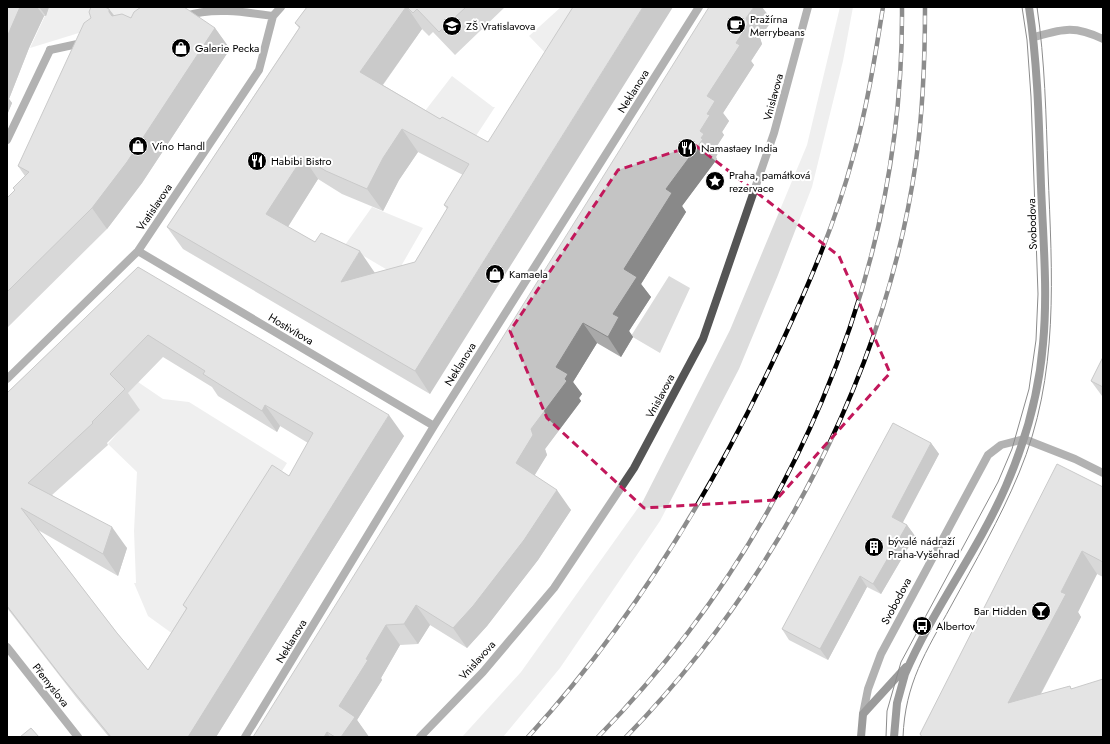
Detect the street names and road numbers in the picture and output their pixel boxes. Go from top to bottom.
street label: Neklanova [613,66,653,116]
street label: Vnislavova [759,72,787,122]
street label: Vratislavova [132,180,176,234]
street label: Svobodova [1023,198,1041,250]
street label: Hostivítova [265,309,317,349]
street label: Neklanova [440,339,480,389]
street label: Vnislavova [642,371,678,421]
street label: Svobodova [877,575,915,627]
street label: Neklanova [272,616,310,666]
street label: Vnislavova [455,637,499,683]
street label: Přemyslova [29,660,73,710]

